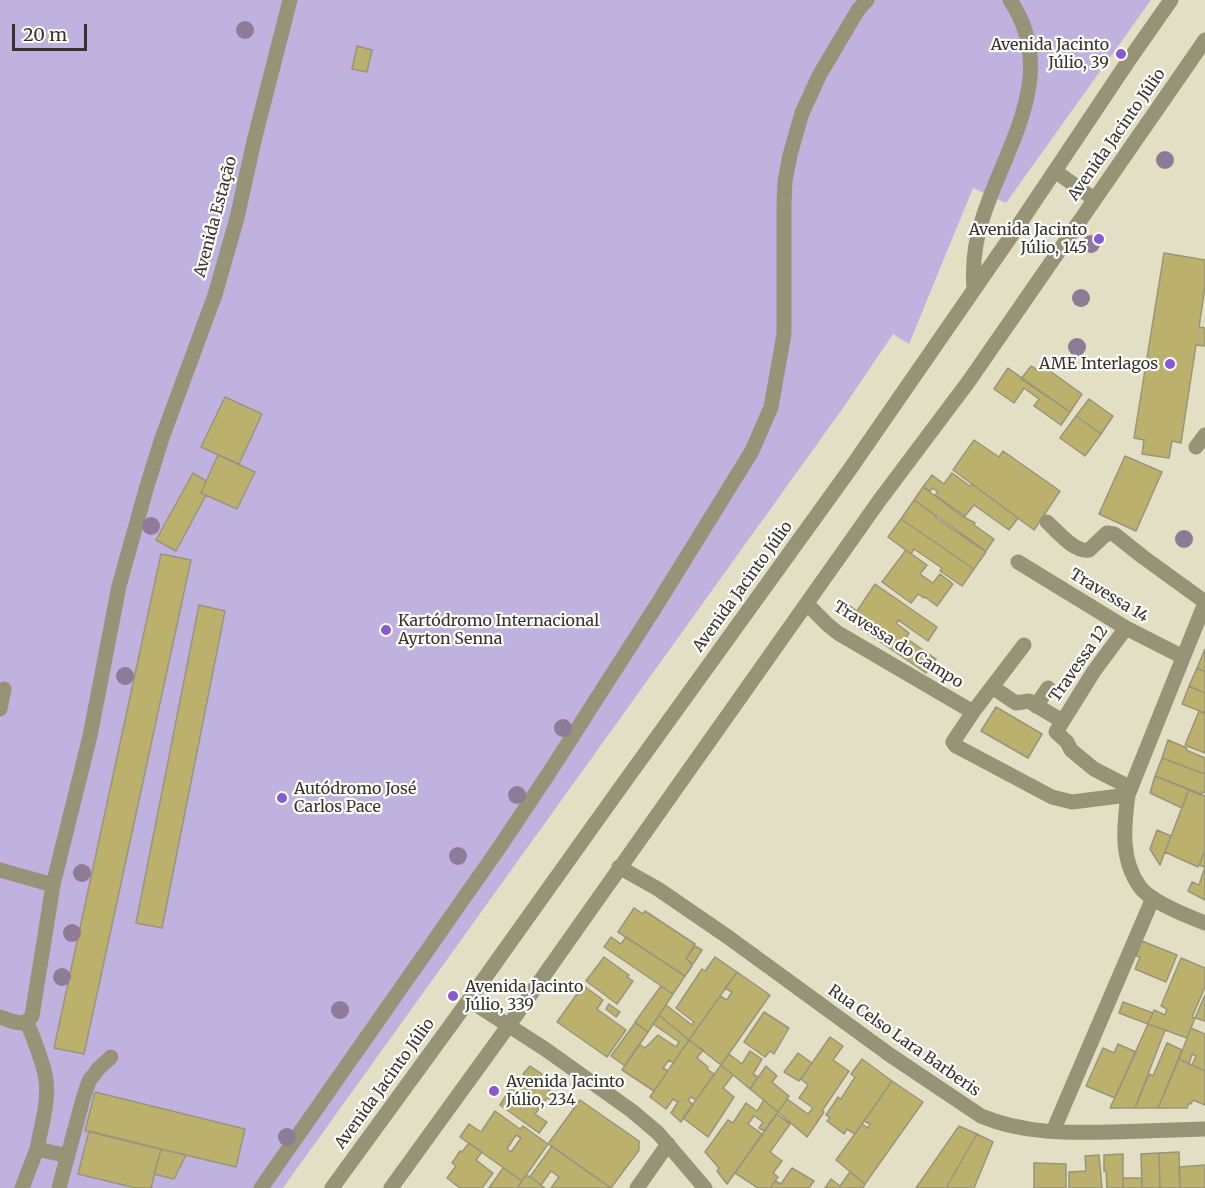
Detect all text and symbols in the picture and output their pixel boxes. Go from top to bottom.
scale bar [15,12,90,50]
text: 20 m [23,23,67,46]
place label: Avenida Jacinto Júlio, 39 [991,35,1109,73]
marker: Avenida Jacinto Júlio, 39 [1114,47,1128,61]
street label: Avenida Jacinto Júlio [1064,65,1170,205]
street label: Avenida Estação [191,154,241,280]
place label: Avenida Jacinto Júlio, 145 [969,220,1087,258]
marker: Avenida Jacinto Júlio, 145 [1092,232,1106,246]
place label: AME Interlagos [1039,354,1158,374]
marker: AME Interlagos [1163,357,1177,371]
street label: Avenida Jacinto Júlio [689,518,797,656]
street label: Travessa 14 [1066,565,1152,627]
street label: Travessa do Campo [830,597,966,693]
place label: Kartódromo Internacional Ayrton Senna [398,611,599,649]
street label: Travessa 12 [1046,622,1112,706]
marker: Kartódromo Internacional Ayrton Senna [379,623,393,637]
place label: Autódromo José Carlos Pace [294,779,416,817]
marker: Autódromo José Carlos Pace [275,791,289,805]
place label: Avenida Jacinto Júlio, 339 [465,977,583,1015]
street label: Rua Celso Lara Barberis [824,981,984,1101]
marker: Avenida Jacinto Júlio, 339 [446,989,460,1003]
street label: Avenida Jacinto Júlio [331,1015,439,1153]
place label: Avenida Jacinto Júlio, 234 [506,1072,624,1110]
marker: Avenida Jacinto Júlio, 234 [487,1084,501,1098]

